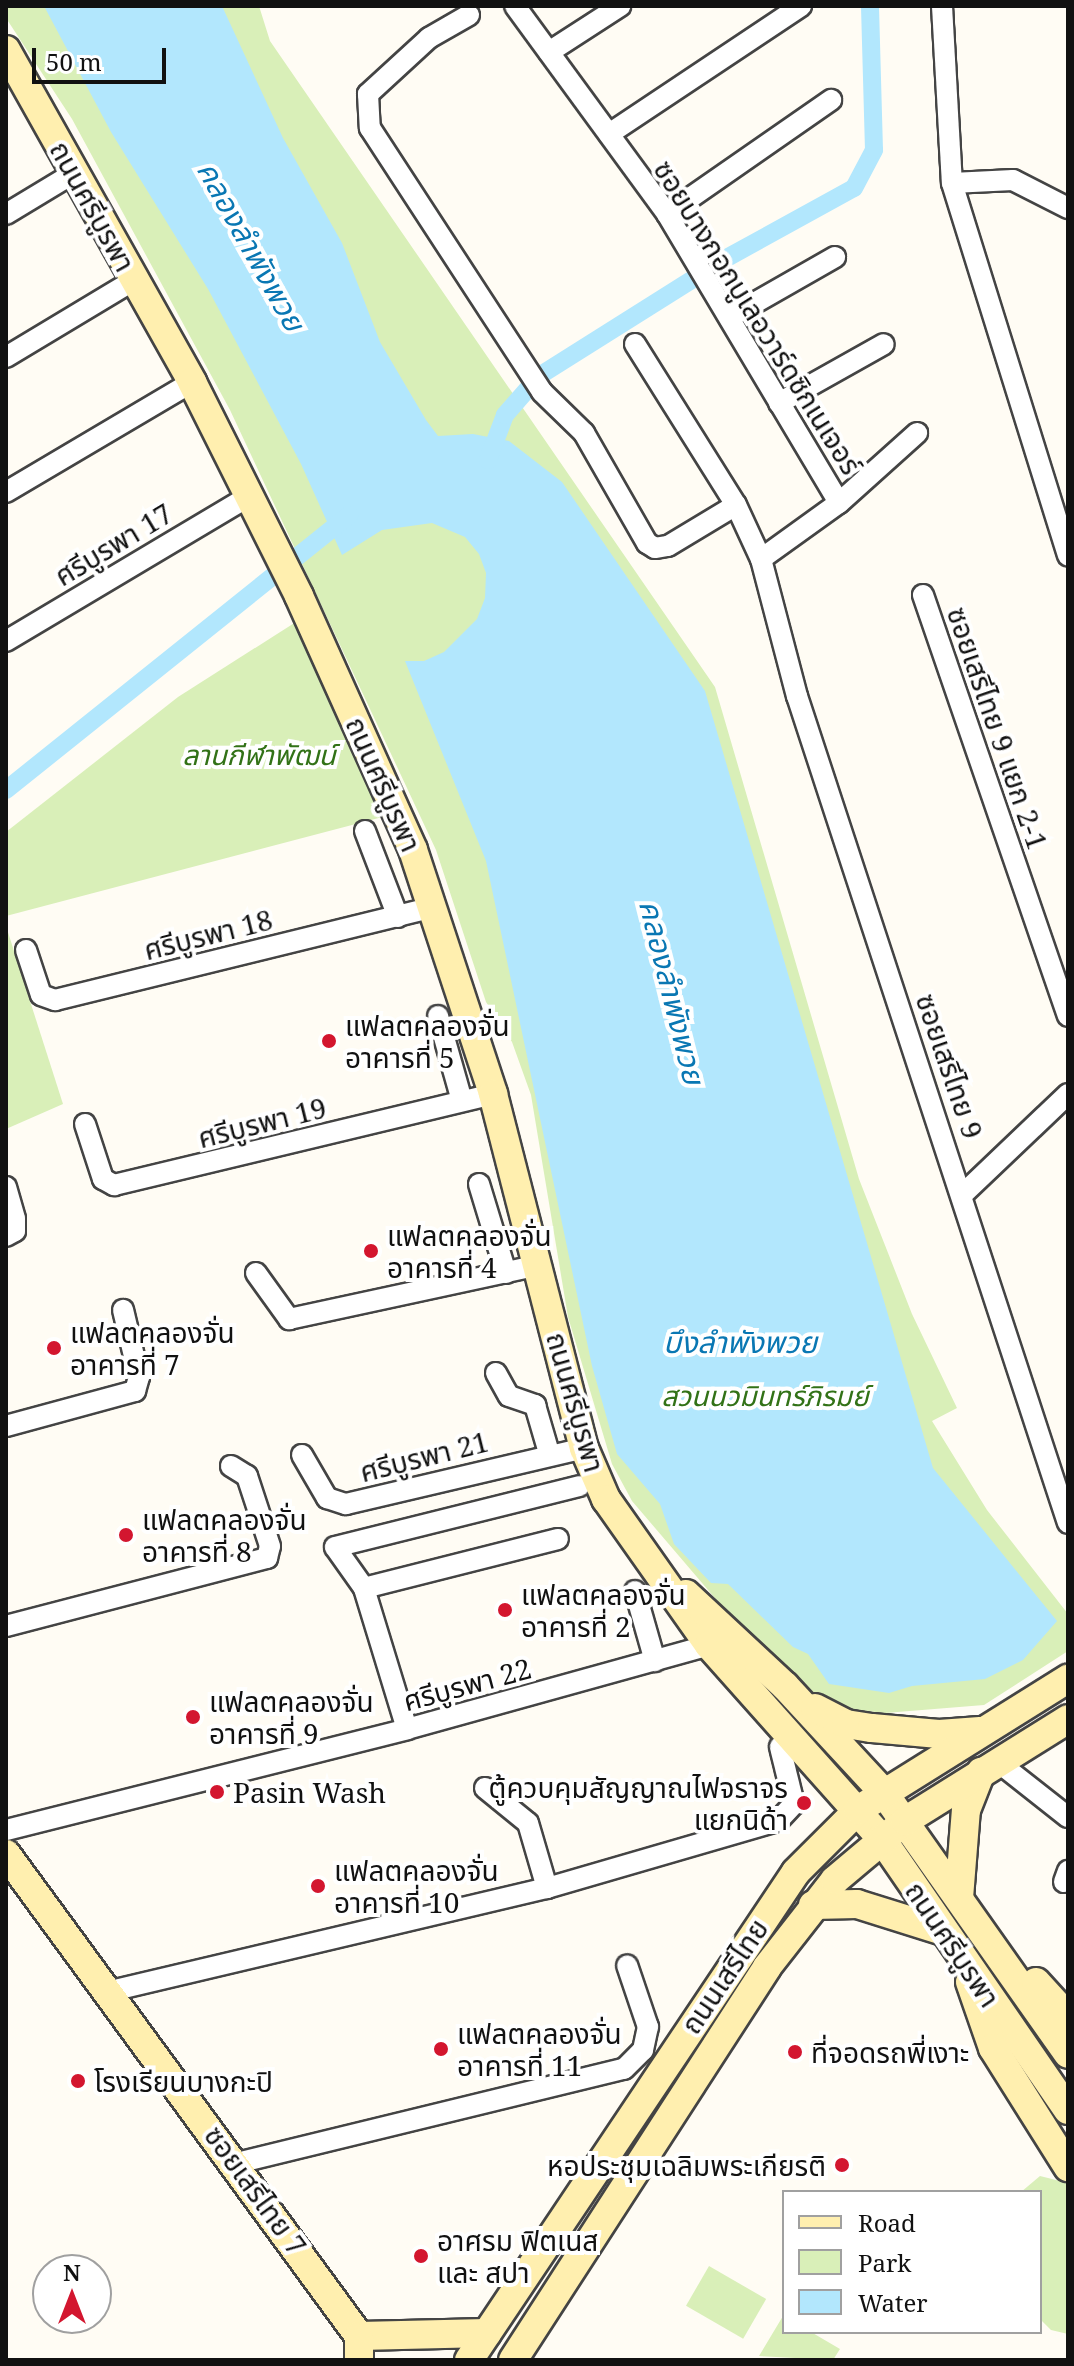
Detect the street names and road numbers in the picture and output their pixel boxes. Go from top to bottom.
street label: ถนนศรีบูรพา [43,135,143,277]
street label: ซอยบางกอกบูเลอวาร์ดซิกเนเจอร์ [647,154,869,480]
street label: ศรีบูรพา 17 [48,496,178,592]
street label: ซอยเสรีไทย 9 แยก 2-1 [941,602,1055,854]
street label: ถนนศรีบูรพา [339,711,429,857]
street label: ศรีบูรพา 18 [140,902,276,966]
street label: ซอยเสรีไทย 9 [910,989,990,1143]
street label: ศรีบูรพา 19 [194,1090,330,1154]
street label: ถนนศรีบูรพา [540,1328,612,1476]
street label: ศรีบูรพา 21 [356,1424,492,1488]
street label: ศรีบูรพา 22 [399,1651,535,1717]
street label: ถนนศรีบูรพา [899,1875,1007,2013]
street label: ถนนเสรีไทย [673,1912,775,2040]
street label: ซอยเสรีไทย 7 [198,2119,314,2261]

